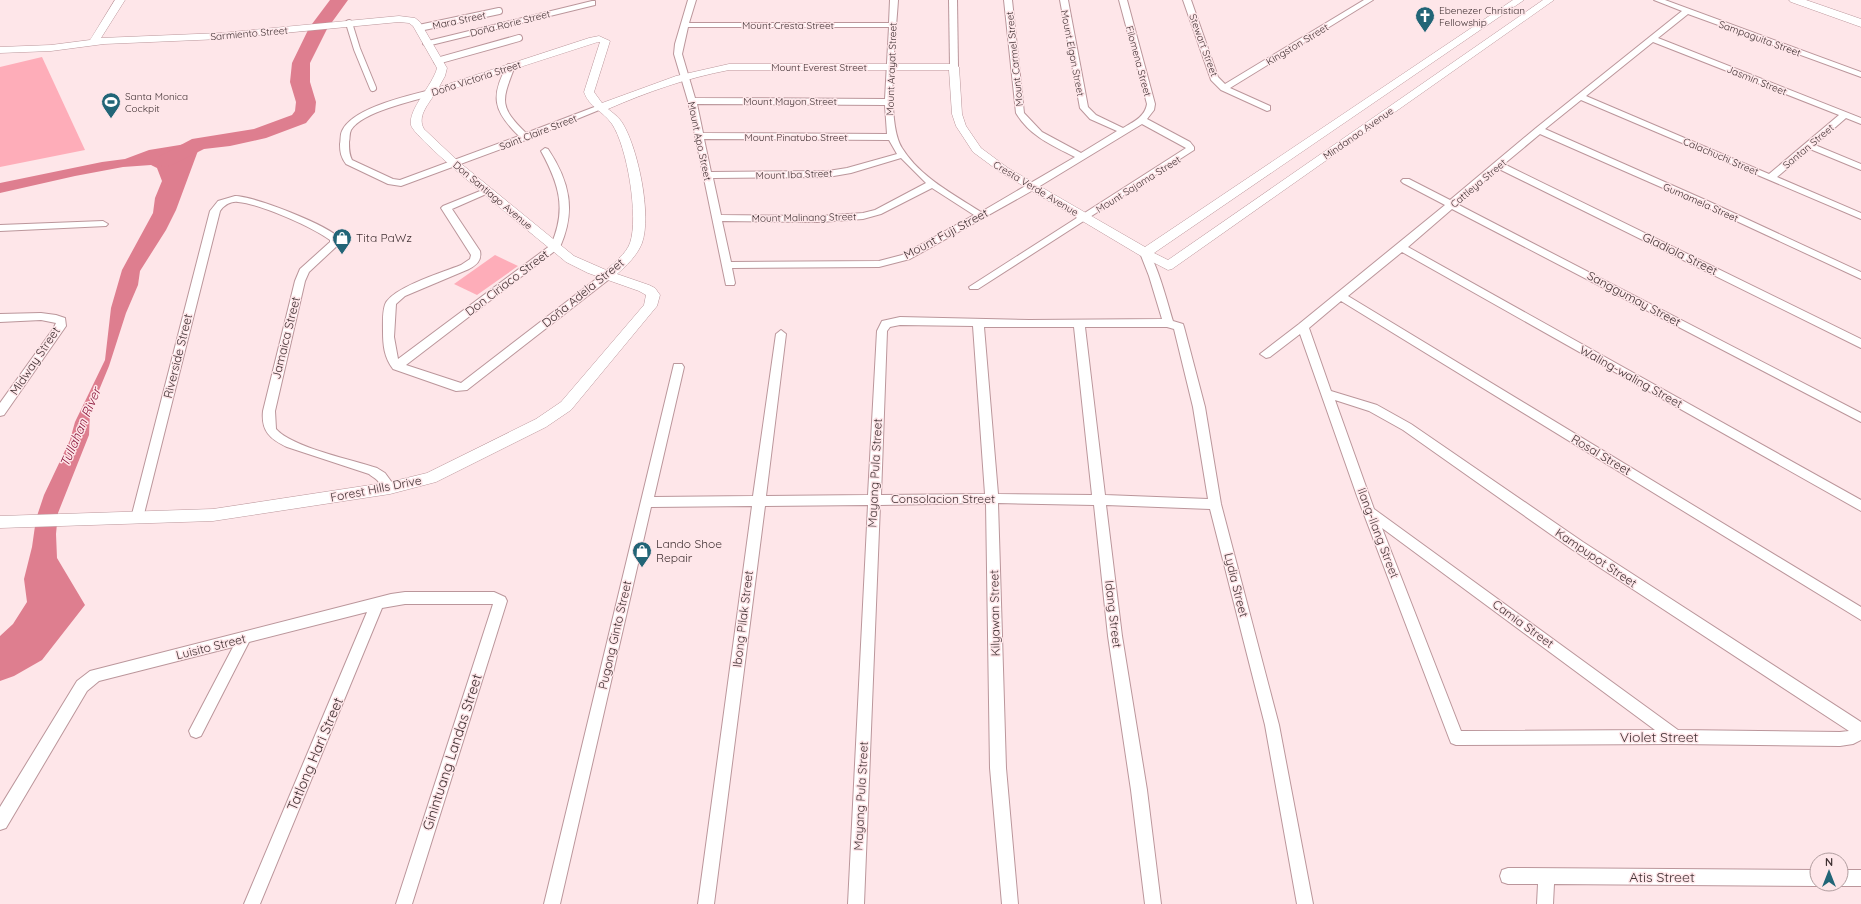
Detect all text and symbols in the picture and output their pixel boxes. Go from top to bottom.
place label: Ebenezer Christian Fellowship [1439,4,1525,29]
church icon: Ebenezer Christian Fellowship [1414,5,1436,33]
street label: Doña Rorie Street [469,7,552,40]
street label: Mara Street [431,8,488,32]
street label: Mount Elgon Street [1058,9,1087,98]
street label: Mount Carmel Street [1003,10,1026,107]
street label: Stewart Street [1186,12,1221,79]
street label: Sampaguita Street [1717,18,1803,60]
street label: Mount Cresta Street [742,19,835,32]
street label: Kingston Street [1264,20,1331,68]
street label: Mount Arayat Street [883,22,900,116]
street label: Sarmiento Street [210,24,289,43]
street label: Filomena Street [1123,24,1154,99]
street label: Doña Victoria Street [430,58,523,99]
street label: Mount Everest Street [771,61,867,74]
street label: Jasmin Street [1725,63,1789,99]
place label: Santa Monica Cockpit [125,90,188,115]
sports icon: Santa Monica Cockpit [100,91,122,119]
street label: Mount Mayon Street [743,95,837,108]
street label: Mount Apo Street [685,100,714,182]
street label: Mindanao Avenue [1321,104,1396,163]
street label: Saint Claire Street [498,111,579,153]
street label: Santan Street [1780,121,1837,172]
street label: Mount Pinatubo Street [744,131,848,144]
street label: Calachuchi Street [1681,135,1761,178]
street label: Mount Sajama Street [1093,153,1184,216]
street label: Cattleya Street [1448,156,1509,211]
street label: Don Santiago Avenue [450,158,535,233]
street label: Cresta Verde Avenue [991,158,1081,219]
street label: Mount Iba Street [756,167,833,182]
street label: Gumamela Street [1661,180,1741,225]
street label: Mount Fuji Street [901,205,991,262]
street label: Mount Malinang Street [752,210,857,225]
shop icon: Tita PaWz [331,227,353,255]
street label: Gladiola Street [1640,229,1720,278]
place label: Tita PaWz [356,230,412,245]
street label: Don Ciriaco Street [462,246,551,319]
street label: Doña Adela Street [539,255,627,330]
street label: Sanggumay Street [1585,268,1684,330]
street label: Jamaica Street [268,295,303,381]
street label: Riverside Street [160,312,195,400]
street label: Midway Street [6,324,63,398]
street label: Waling-waling Street [1577,342,1685,411]
water label: Tullahan River [56,383,105,469]
street label: Mayang Pula Street [864,418,885,528]
street label: Rosal Street [1569,431,1634,478]
street label: Forest Hills Drive [329,472,423,505]
street label: Ilang-Ilang Street [1354,485,1403,580]
street label: Consolacion Street [891,491,995,506]
street label: Kampupot Street [1553,525,1640,590]
place label: Lando Shoe Repair [656,536,722,565]
shop icon: Lando Shoe Repair [631,540,653,568]
street label: Lydia Street [1221,551,1252,619]
street label: Ibong Pilak Street [729,570,756,668]
street label: Kilyawan Street [986,570,1003,656]
street label: Pugong Ginto Street [595,579,634,691]
street label: Idang Street [1102,579,1125,649]
street label: Camia Street [1490,596,1557,651]
street label: Luisito Street [174,631,247,662]
street label: Ginintuang Landas Street [418,671,486,832]
street label: Tatlong Hari Street [283,694,347,813]
street label: Violet Street [1620,728,1699,746]
street label: Mayang Pula Street [850,741,871,851]
north arrow [1809,852,1849,892]
text: N [1825,855,1833,869]
street label: Atis Street [1629,868,1695,886]

